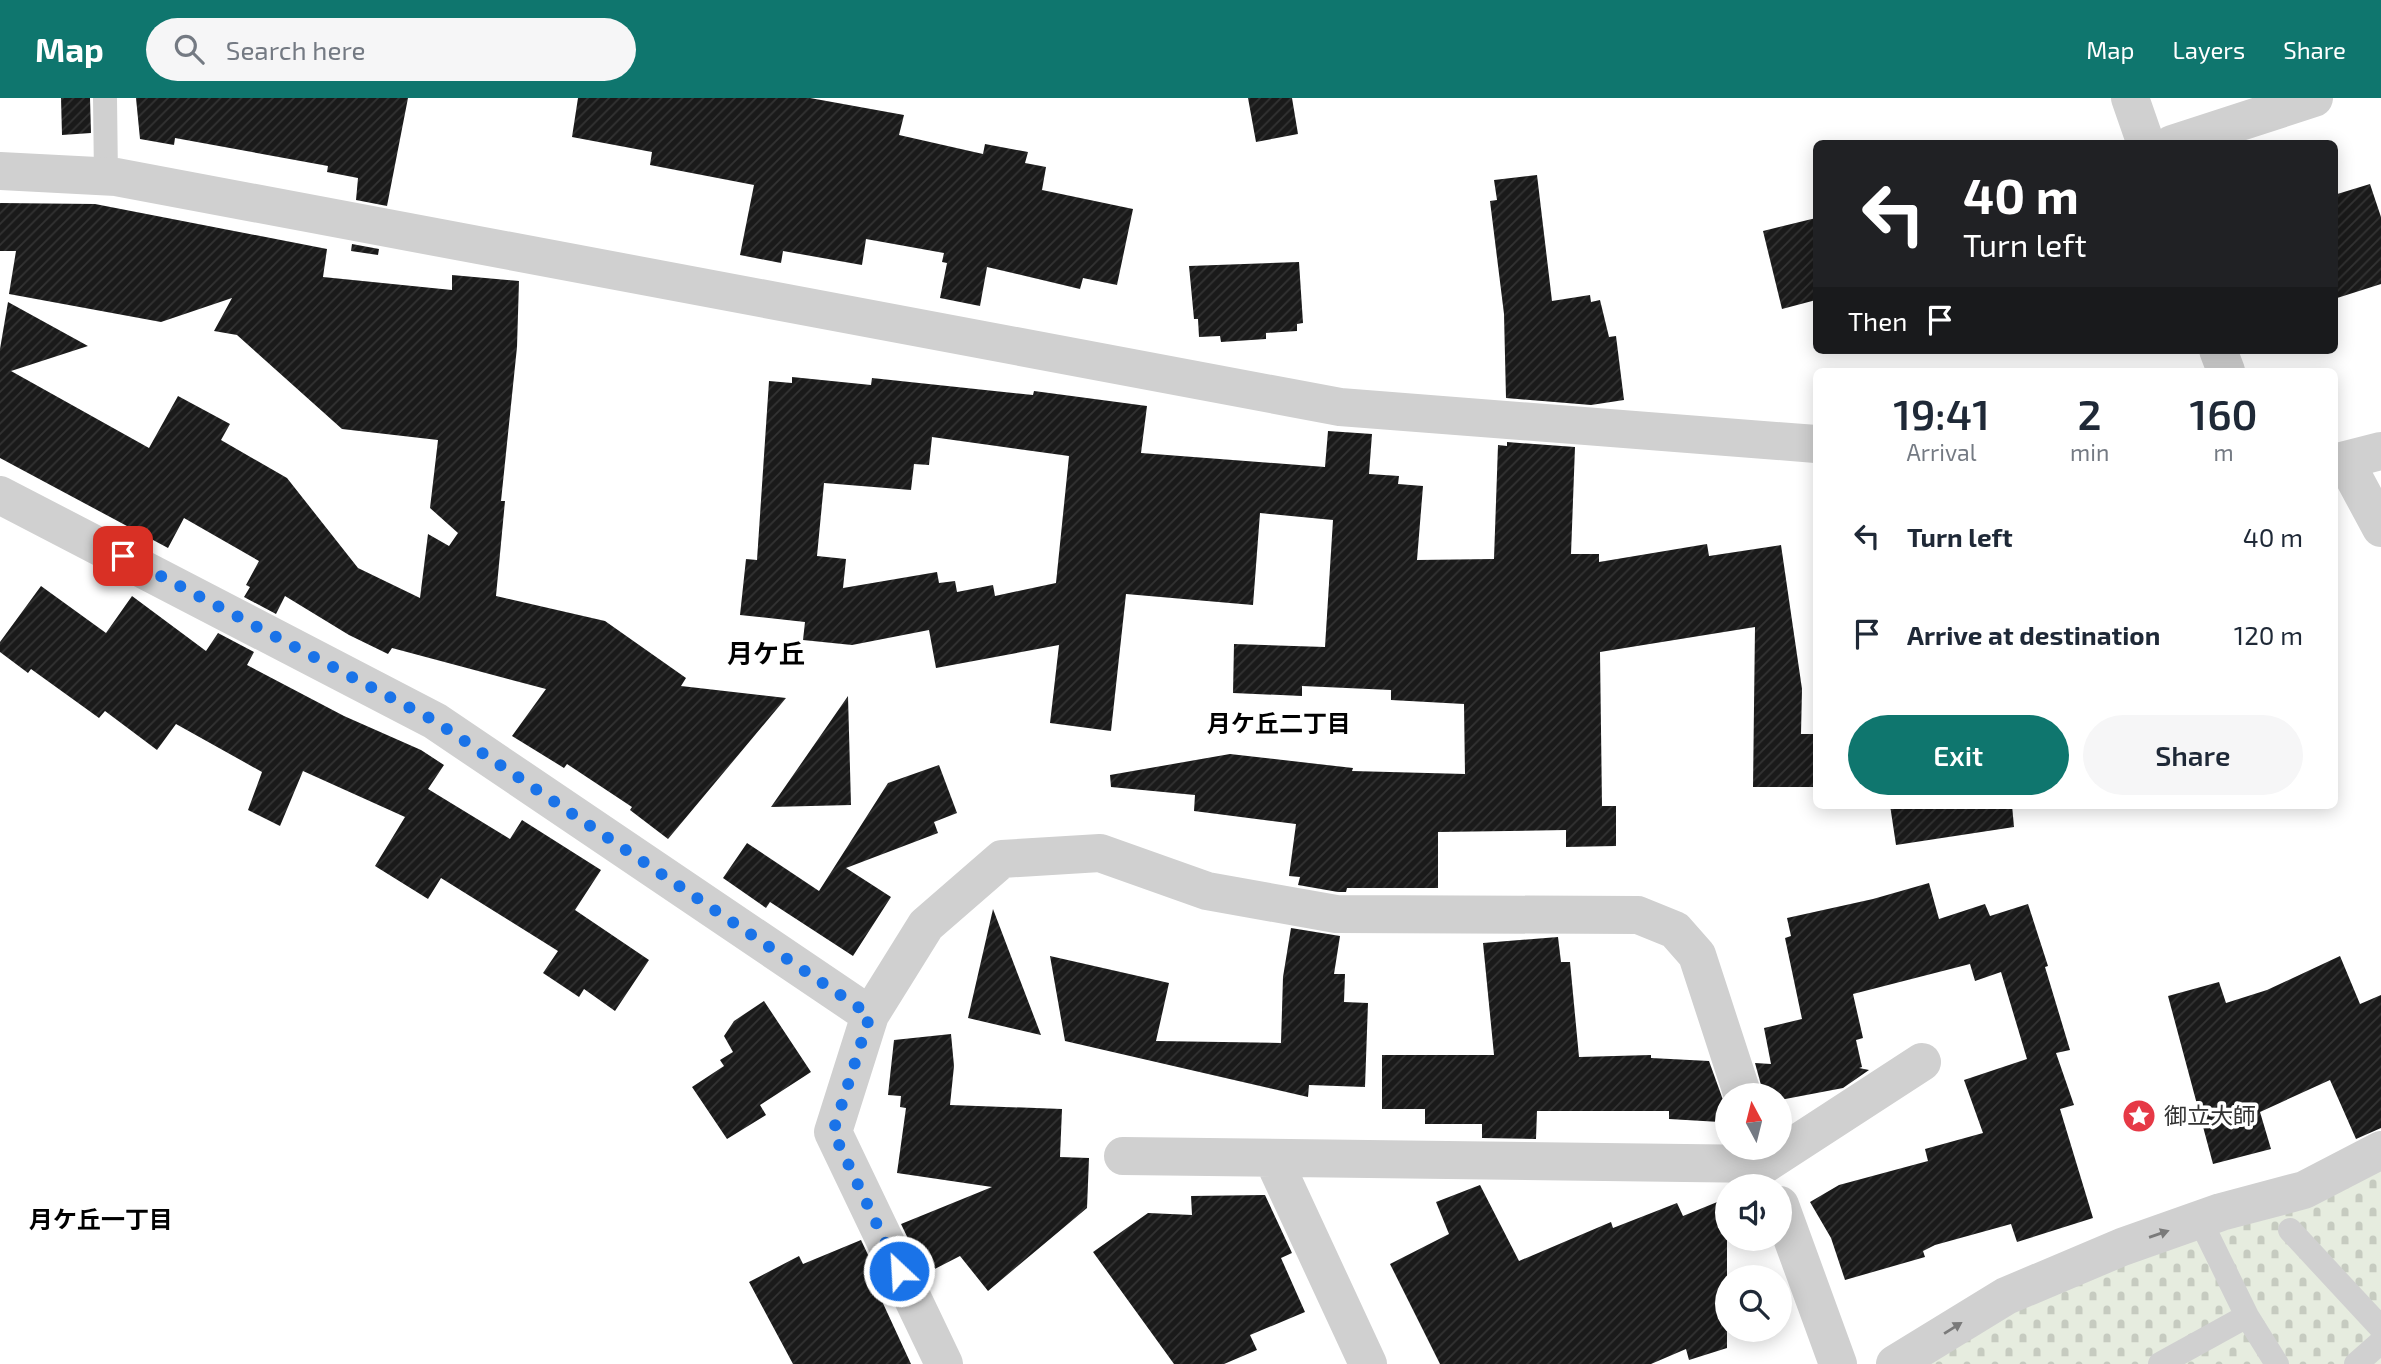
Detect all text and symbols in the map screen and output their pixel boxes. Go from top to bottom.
search box [146,18,636,81]
text: Map [35,29,104,69]
icon: search [170,30,208,68]
text: Search here [226,34,365,65]
text: Map [2086,35,2134,64]
text: Layers [2172,35,2245,64]
text: Share [2283,35,2346,64]
text: 40 m [1963,165,2079,224]
icon: left [1848,168,1939,259]
text: Turn left [1963,225,2087,263]
icon: arrive [1921,301,1959,339]
text: Then [1848,305,1907,336]
text: 19:41 [1893,388,1990,438]
text: 2 [2078,388,2102,438]
text: 160 [2190,388,2258,438]
text: Arrival [1907,438,1977,466]
text: min [2070,438,2109,466]
text: m [2214,438,2234,466]
icon: left [1848,517,1886,555]
text: Turn left [1907,521,2013,552]
text: 40 m [2243,521,2303,552]
pin [93,526,153,586]
icon: arrive [104,537,142,575]
icon: arrive [1848,615,1886,653]
text: Arrive at destination [1907,619,2160,650]
text: 120 m [2234,619,2303,650]
district label: 月ケ丘 [727,637,805,668]
district label: 月ケ丘二丁目 [1207,708,1351,737]
button: Exit [1848,715,2069,795]
button: Share [2083,715,2303,795]
north arrow [1715,1083,1792,1160]
map controls [1715,1083,1792,1342]
place icon: 御立大師 [2120,1097,2158,1135]
place label: 御立大師 [2164,1101,2256,1129]
button: sound [1715,1174,1792,1251]
district label: 月ケ丘一丁目 [29,1204,173,1233]
one-way arrow [2149,1228,2170,1239]
position arrow [862,1234,936,1308]
button: search [1715,1265,1792,1342]
one-way arrow [1944,1322,1963,1335]

